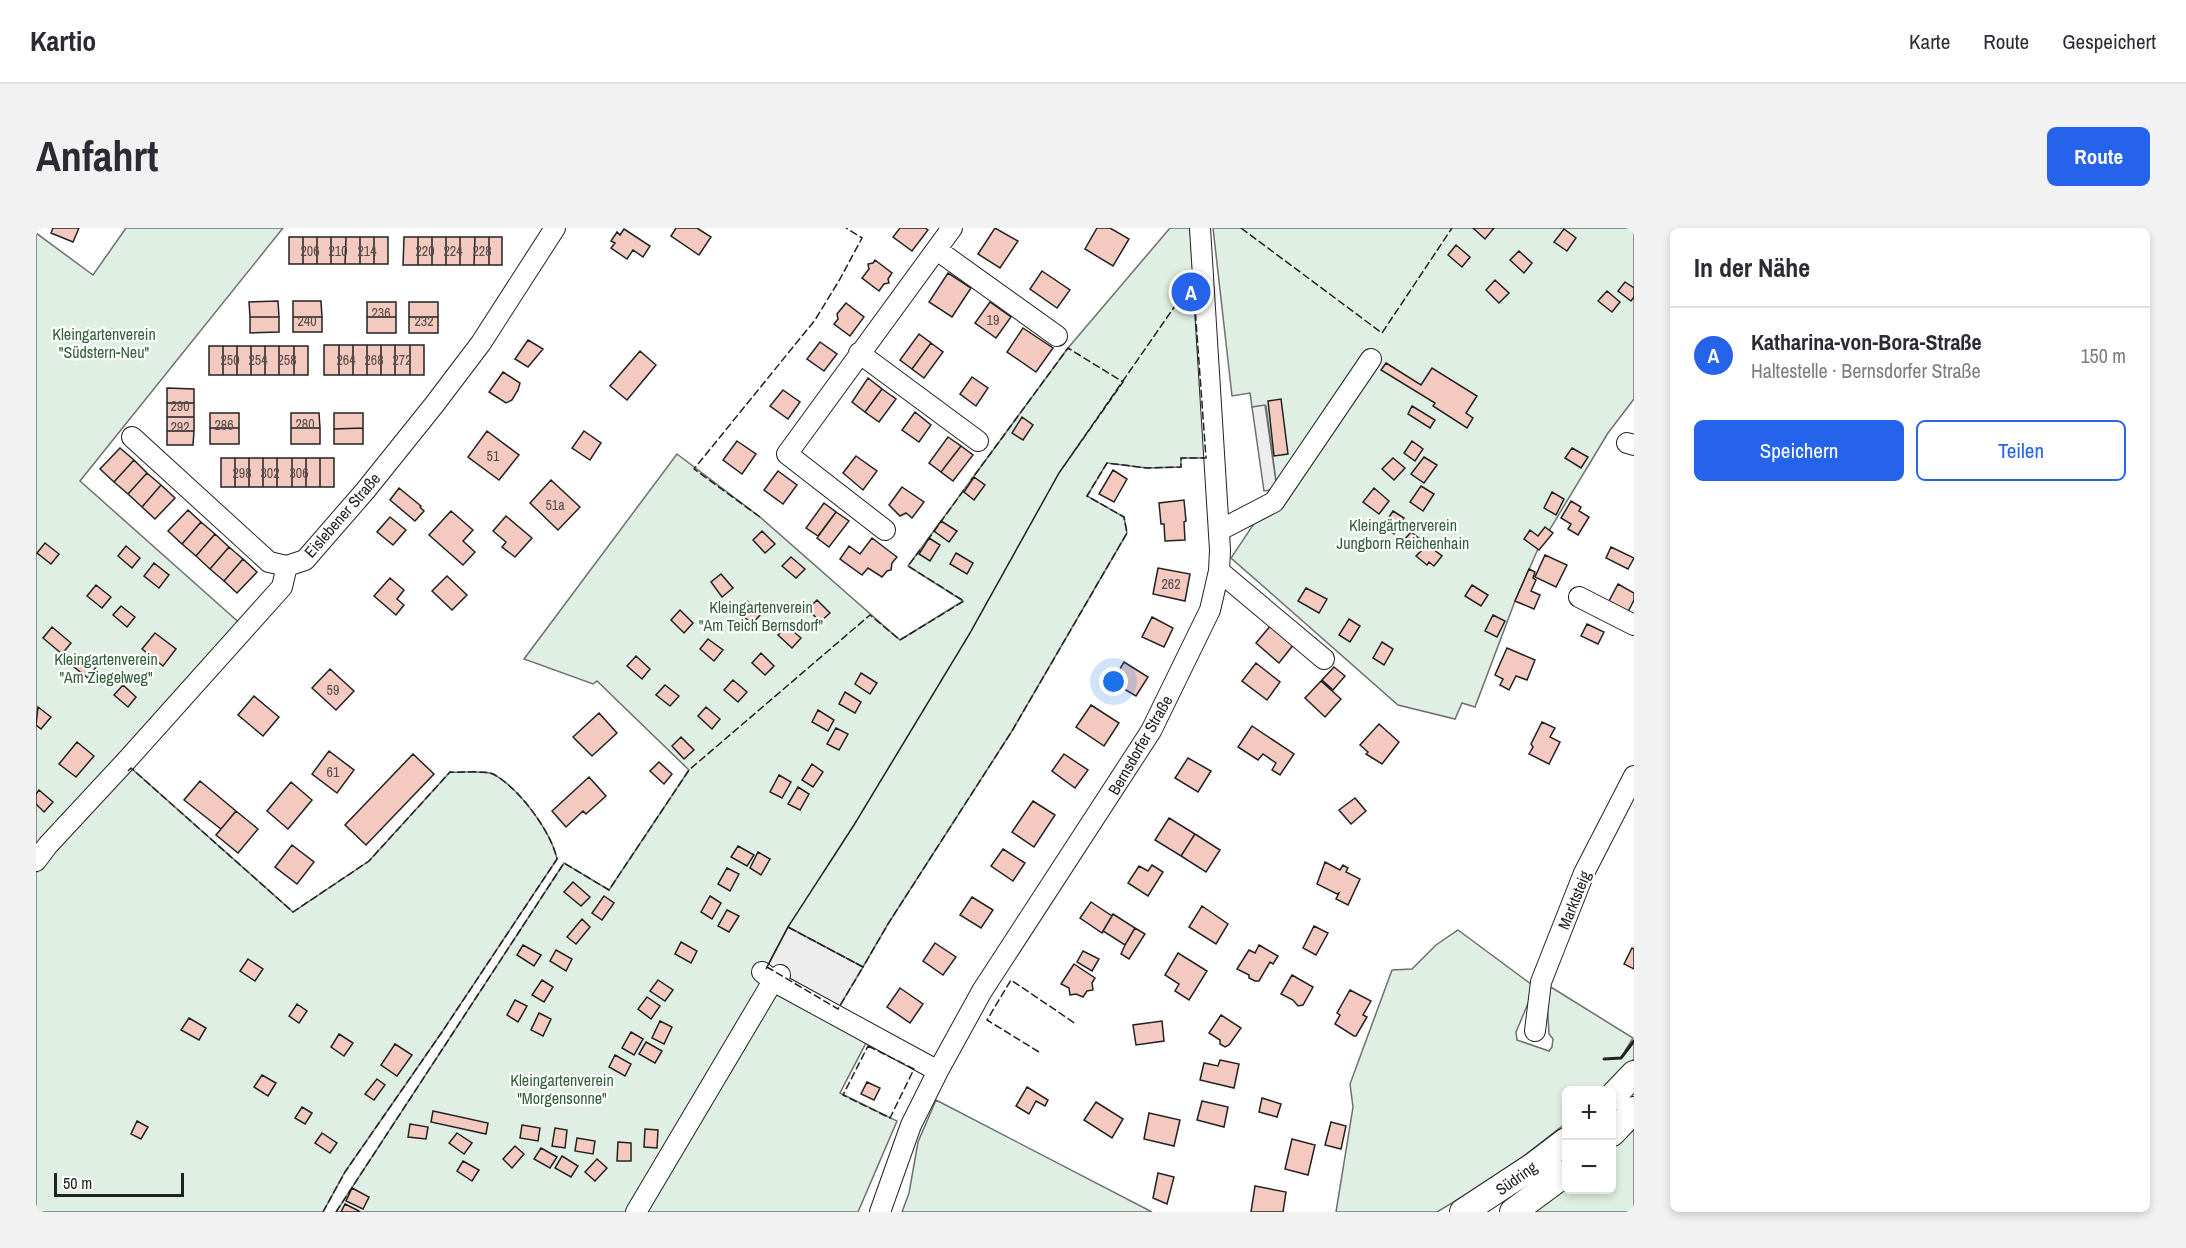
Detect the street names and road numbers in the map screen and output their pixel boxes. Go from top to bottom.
street label: Eislebener Straße [299,468,385,562]
street label: Bernsdorfer Straße [1103,691,1177,799]
street label: Marktsteig [1552,867,1596,933]
street label: Südring [1491,1155,1542,1200]

